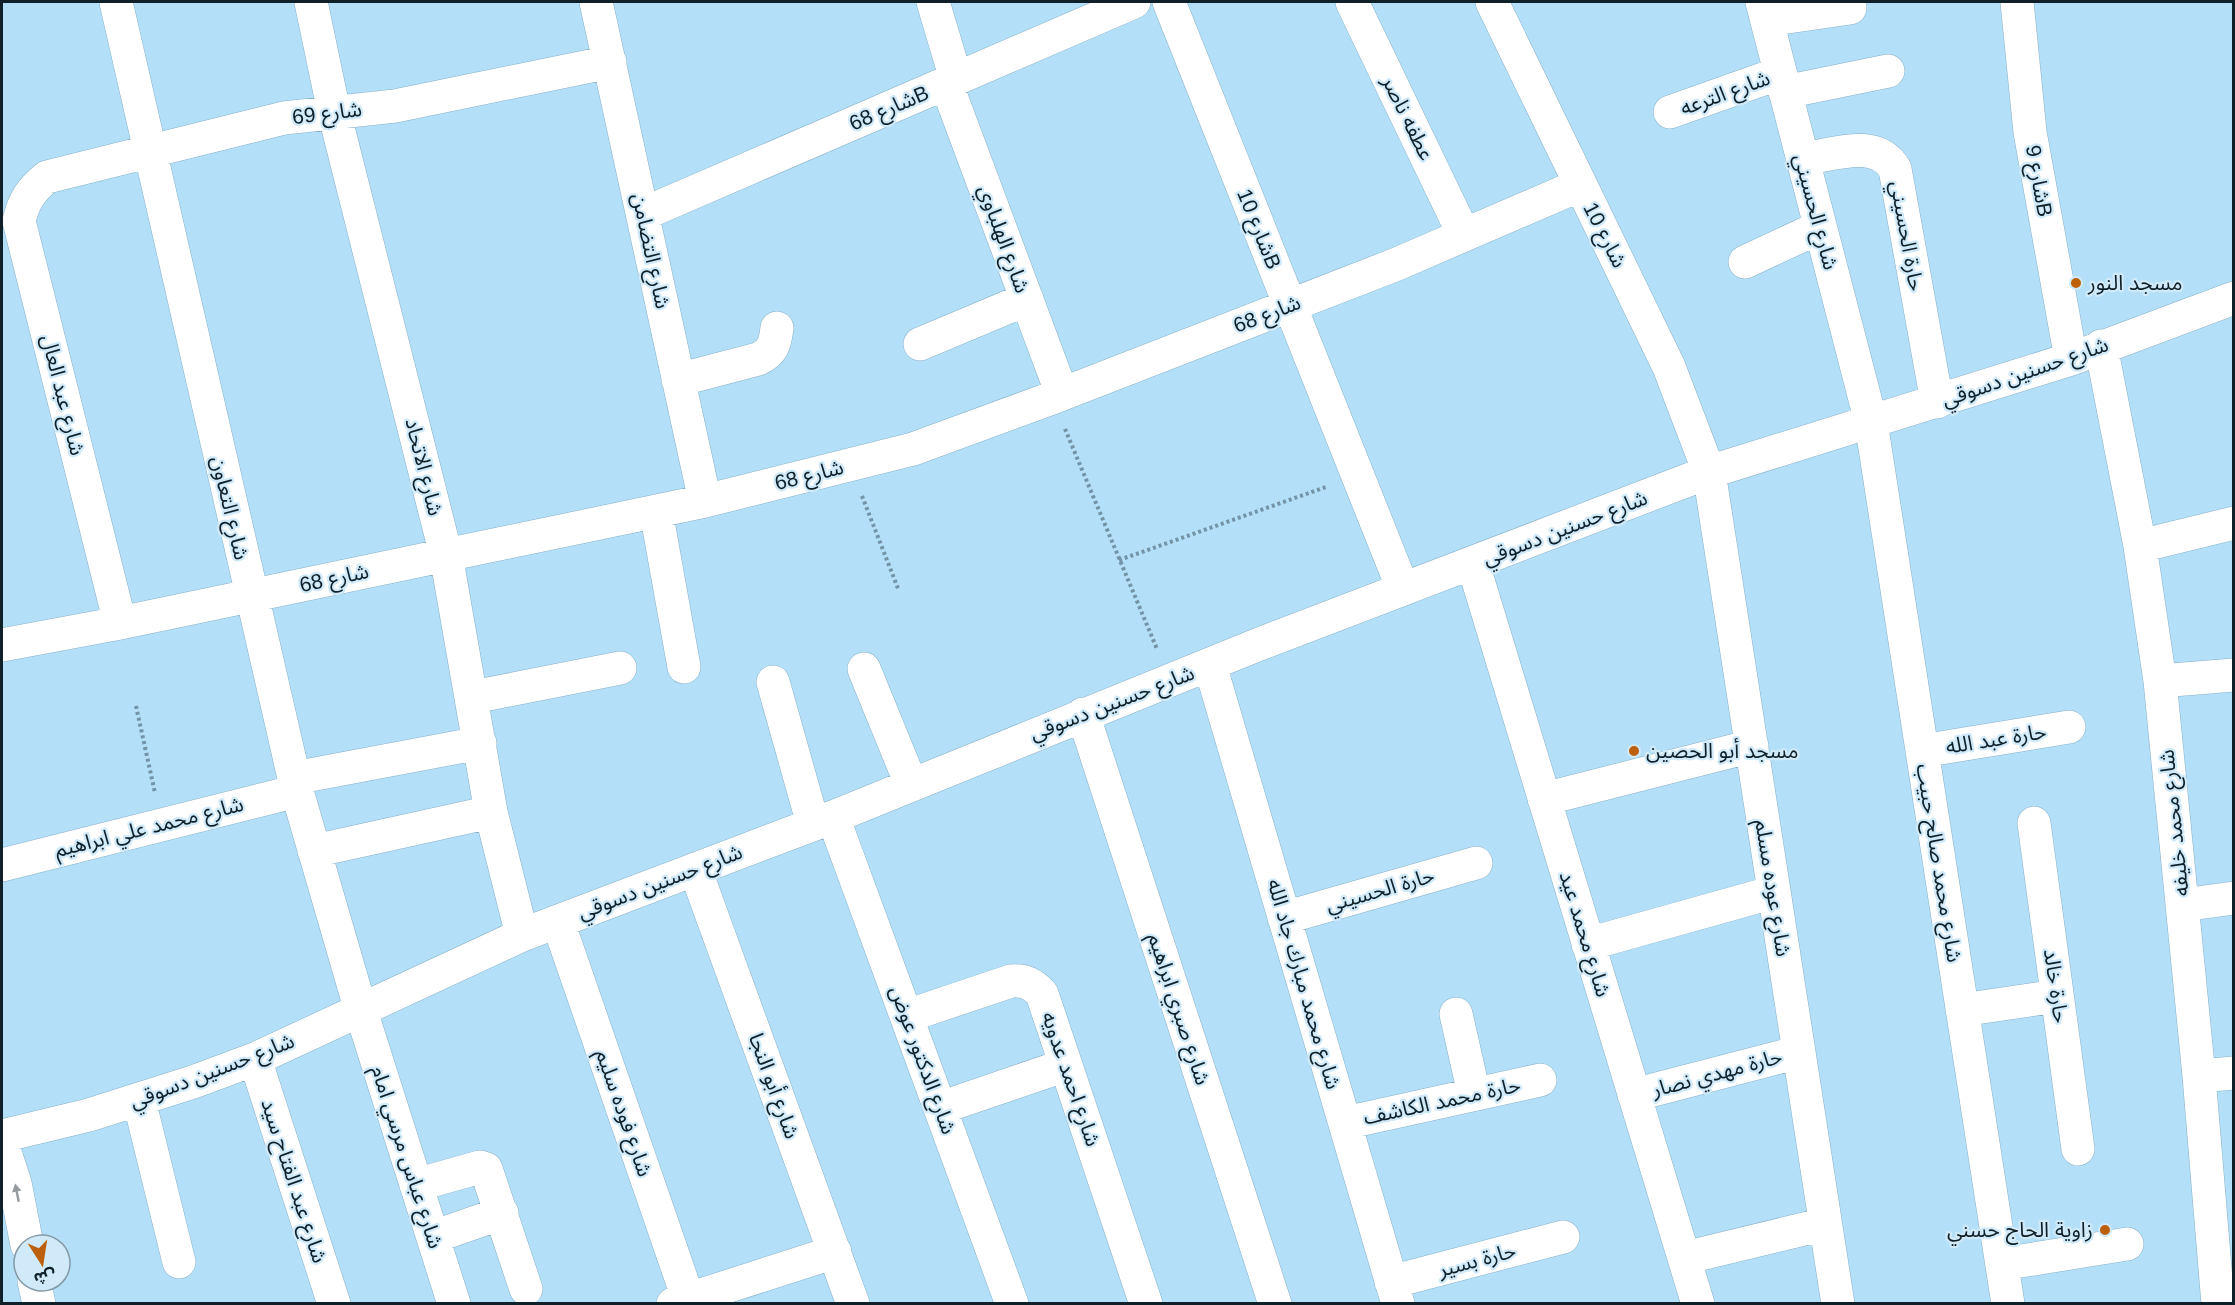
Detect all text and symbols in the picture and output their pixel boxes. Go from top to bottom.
street label: شارع الترعه [1677,66,1774,123]
street label: عطفه ناصر [1377,71,1439,164]
street label: شارع 68B [846,81,934,138]
street label: شارع 69 [291,97,364,132]
street label: شارع 9B [2018,143,2057,219]
street label: شارع الحسيني [1785,151,1843,274]
street label: حارة الحسيني [1882,179,1929,294]
street label: شارع الهلباوي [970,182,1035,297]
street label: شارع 10B [1229,185,1286,274]
street label: شارع التضامن [624,191,675,312]
street label: شارع 10 [1576,198,1632,273]
place label: مسجد النور [2087,271,2183,295]
marker: مسجد النور [2069,276,2083,290]
street label: شارع 68 [1230,290,1305,341]
street label: شارع عبد العال [33,332,90,459]
street label: شارع حسنين دسوقي [1939,332,2113,415]
street label: شارع الاتحاد [397,416,448,519]
street label: شارع التعاون [203,454,254,563]
street label: شارع 68 [772,455,847,498]
street label: شارع حسنين دسوقي [1479,486,1652,574]
street label: شارع 68 [297,559,371,600]
street label: شارع حسنين دسوقي [1026,661,1199,749]
street label: حارة عبد الله [1944,719,2048,759]
place label: مسجد أبو الحصين [1646,738,1799,763]
marker: مسجد أبو الحصين [1627,744,1641,758]
street label: شارع محمد خليفه [2154,748,2197,898]
street label: شارع محمد صالح حبيب [1908,762,1967,964]
street label: شارع محمد علي ابراهيم [52,792,247,866]
street label: شارع عوده مسلم [1747,818,1796,959]
street label: شارع حسنين دسوقي [574,840,747,928]
street label: حارة الحسيني [1323,863,1438,921]
street label: شارع محمد عيد [1552,868,1615,1000]
street label: شارع محمد مبارك جاد الله [1260,876,1346,1093]
street label: شارع صبري ابراهيم [1139,930,1215,1089]
street label: حارة خالد [2039,947,2073,1025]
street label: شارع الدكتور عوض [882,982,961,1139]
street label: شارع احمد عدويه [1034,1008,1105,1150]
street label: شارع حسنين دسوقي [126,1029,299,1117]
street label: شارع أبو النجا [741,1030,805,1143]
street label: حارة مهدي نصار [1648,1044,1786,1106]
street label: شارع فوده سليم [588,1046,657,1181]
street label: شارع عباس مرسي امام [362,1063,448,1253]
street label: حارة محمد الكاشف [1361,1073,1523,1129]
street label: شارع عبد الفتاح سيد [253,1096,332,1267]
one-way arrow [12,1184,21,1203]
place label: زاوية الحاج حسني [1947,1218,2093,1246]
marker: زاوية الحاج حسني [2098,1223,2112,1237]
north arrow [12,1233,72,1293]
street label: حارة بسير [1435,1238,1518,1282]
text: ش [32,1266,58,1288]

